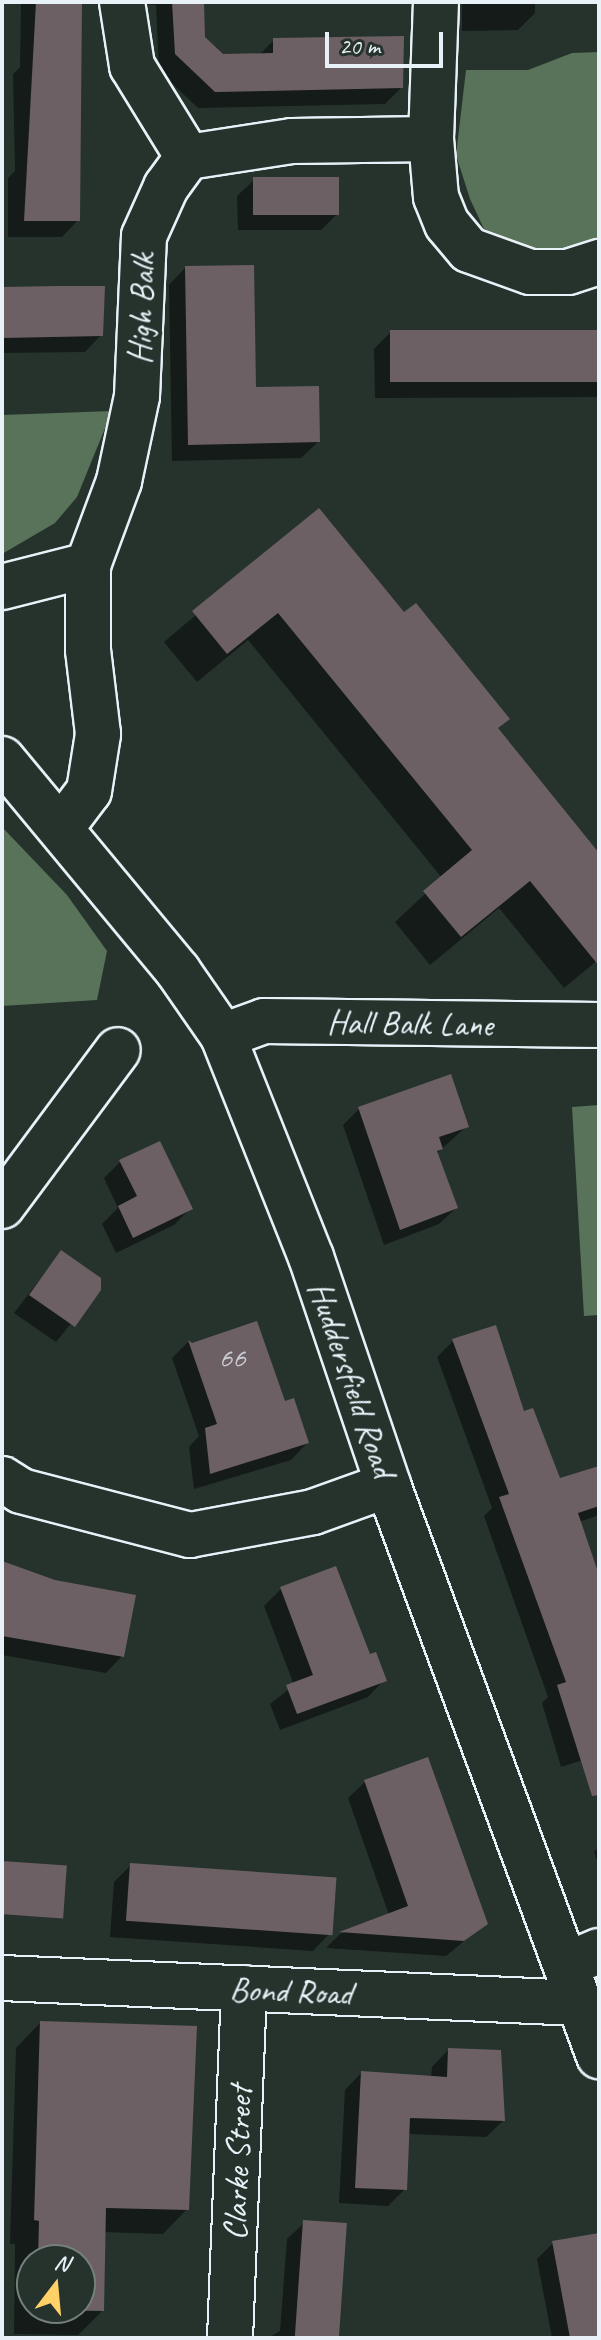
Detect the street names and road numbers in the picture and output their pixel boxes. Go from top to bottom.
street label: High Balk [119,252,163,366]
street label: Hall Balk Lane [325,1001,495,1045]
street label: Huddersfield Road [299,1276,405,1482]
street label: Bond Road [229,1968,353,2014]
street label: Clarke Street [214,2085,260,2241]

